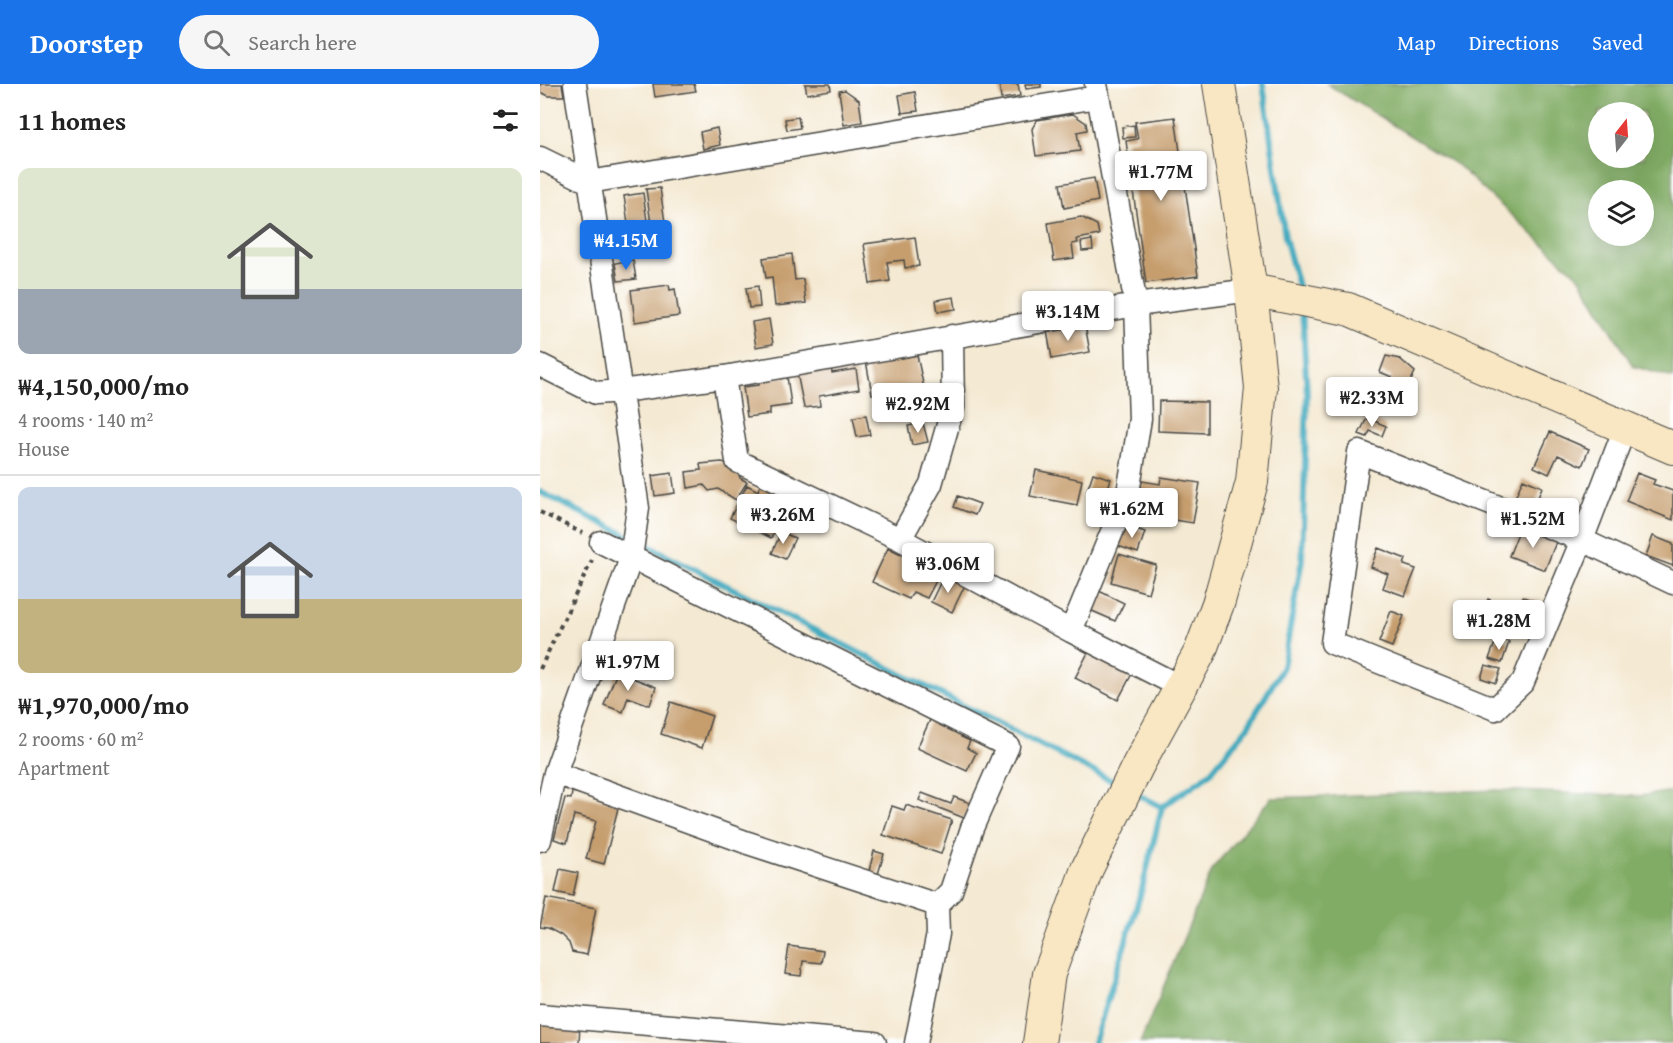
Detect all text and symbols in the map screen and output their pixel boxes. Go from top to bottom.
search box [179,15,599,69]
text: Doorstep [30,22,143,63]
icon: search [200,26,233,59]
text: Search here [248,26,357,58]
text: Map [1397,27,1436,58]
text: Directions [1469,27,1559,58]
text: Saved [1592,27,1643,58]
text: 11 homes [18,101,126,140]
north arrow [1588,102,1654,168]
map controls [1588,102,1654,246]
icon: filters [489,104,522,137]
pin: ₩1.77M [1112,151,1210,202]
text: ₩1.77M [1129,156,1193,185]
button: layers [1588,180,1654,246]
icon: home [216,207,324,315]
pin: ₩4.15M [577,220,675,271]
text: ₩4.15M [594,225,658,254]
pin: ₩3.14M [1019,291,1117,342]
text: ₩3.14M [1036,296,1100,325]
text: ₩4,150,000/mo [18,366,189,405]
pin: ₩2.33M [1323,377,1421,428]
text: ₩2.33M [1340,382,1404,411]
pin: ₩2.92M [869,383,967,434]
text: ₩2.92M [886,388,950,417]
text: 4 rooms · 140 m² [18,405,153,434]
text: House [18,434,70,463]
pin: ₩1.62M [1083,488,1181,539]
text: ₩1.62M [1100,493,1164,522]
pin: ₩3.26M [734,494,832,545]
pin: ₩1.52M [1484,498,1582,549]
text: ₩3.26M [751,499,815,528]
text: ₩1.52M [1501,503,1565,532]
icon: home [216,526,324,634]
pin: ₩3.06M [899,543,997,594]
text: ₩3.06M [916,548,980,577]
pin: ₩1.28M [1450,600,1548,651]
text: ₩1.28M [1467,605,1531,634]
pin: ₩1.97M [579,641,677,692]
text: ₩1.97M [596,646,660,675]
text: ₩1,970,000/mo [18,685,189,724]
text: 2 rooms · 60 m² [18,724,144,753]
text: Apartment [18,753,110,782]

